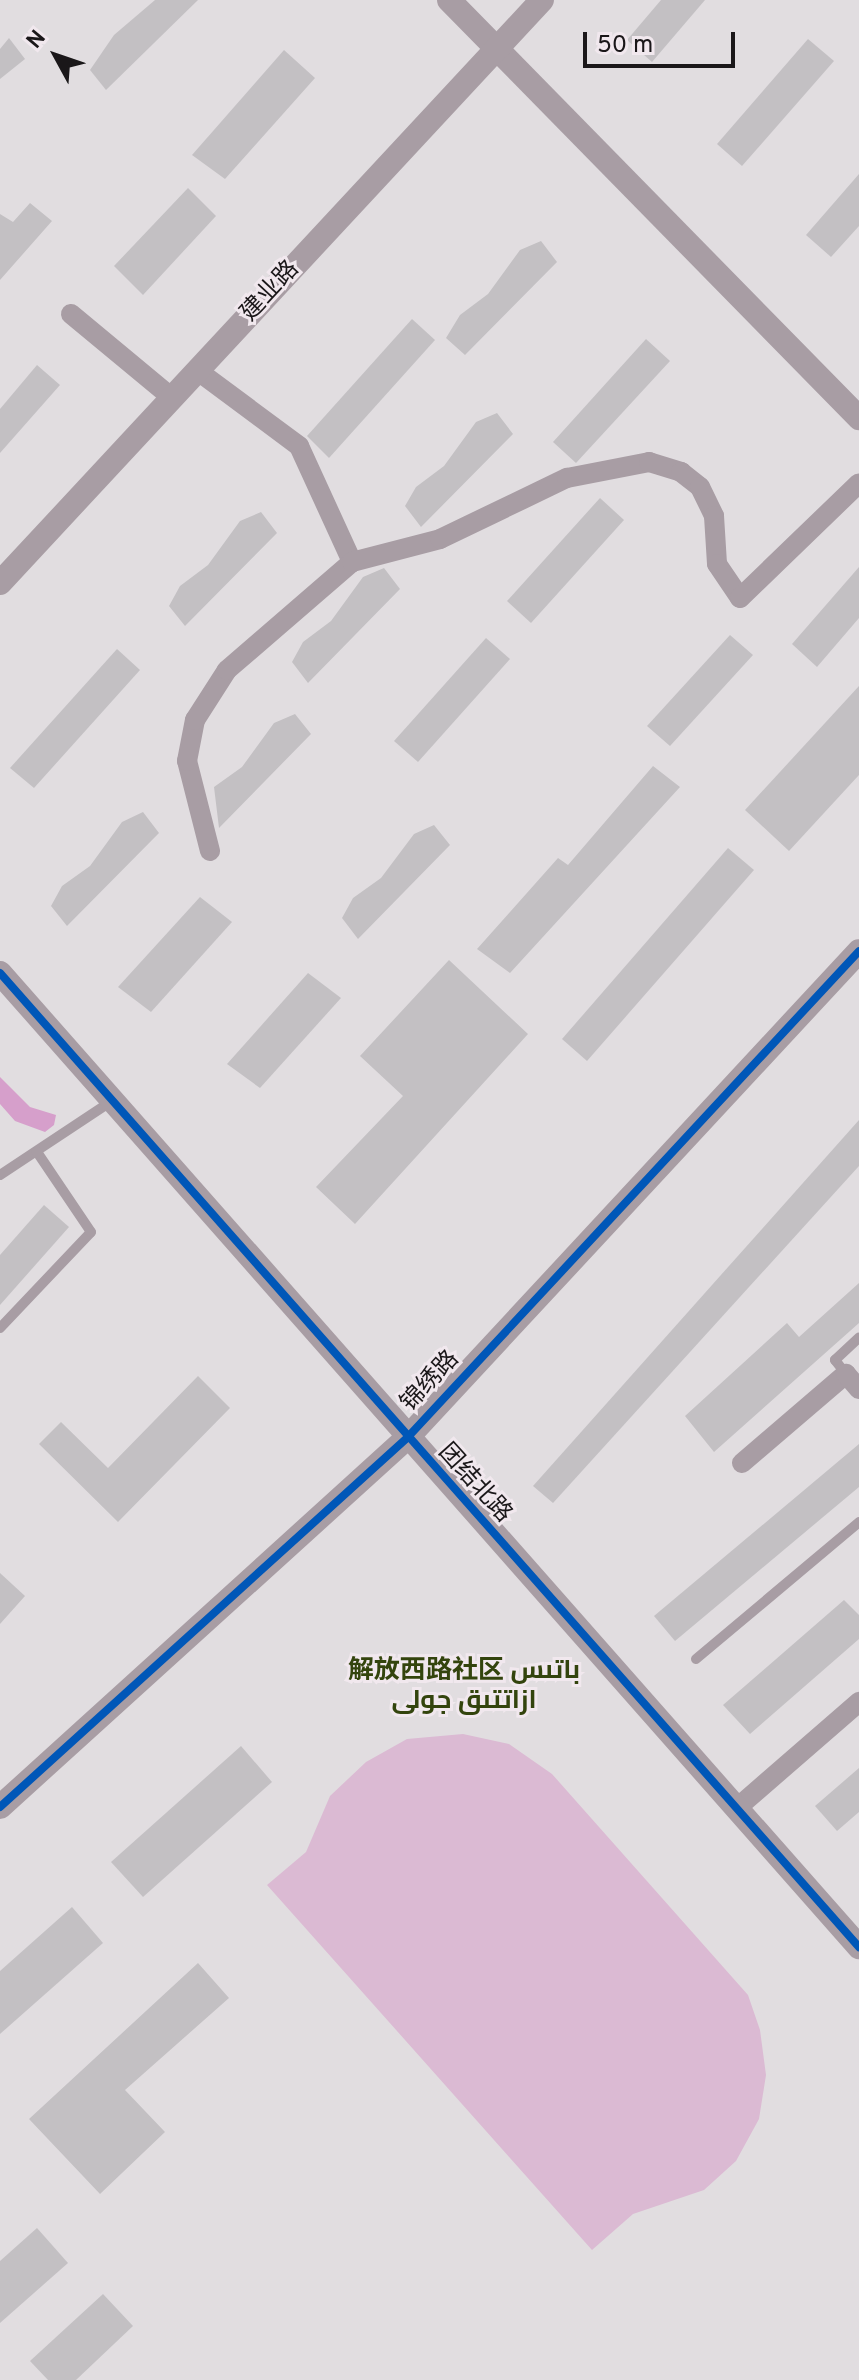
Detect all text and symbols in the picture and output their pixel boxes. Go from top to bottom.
north arrow [16,16,96,96]
scale bar [587,16,739,66]
text: N [22,26,53,55]
text: 50 m [597,31,653,61]
street label: 建业路 [236,256,306,328]
street label: 锦绣路 [396,1346,466,1418]
street label: 团结北路 [431,1439,517,1529]
district label: 解放西路社区 باتىس ازاتتىق جولى [348,1656,580,1718]

